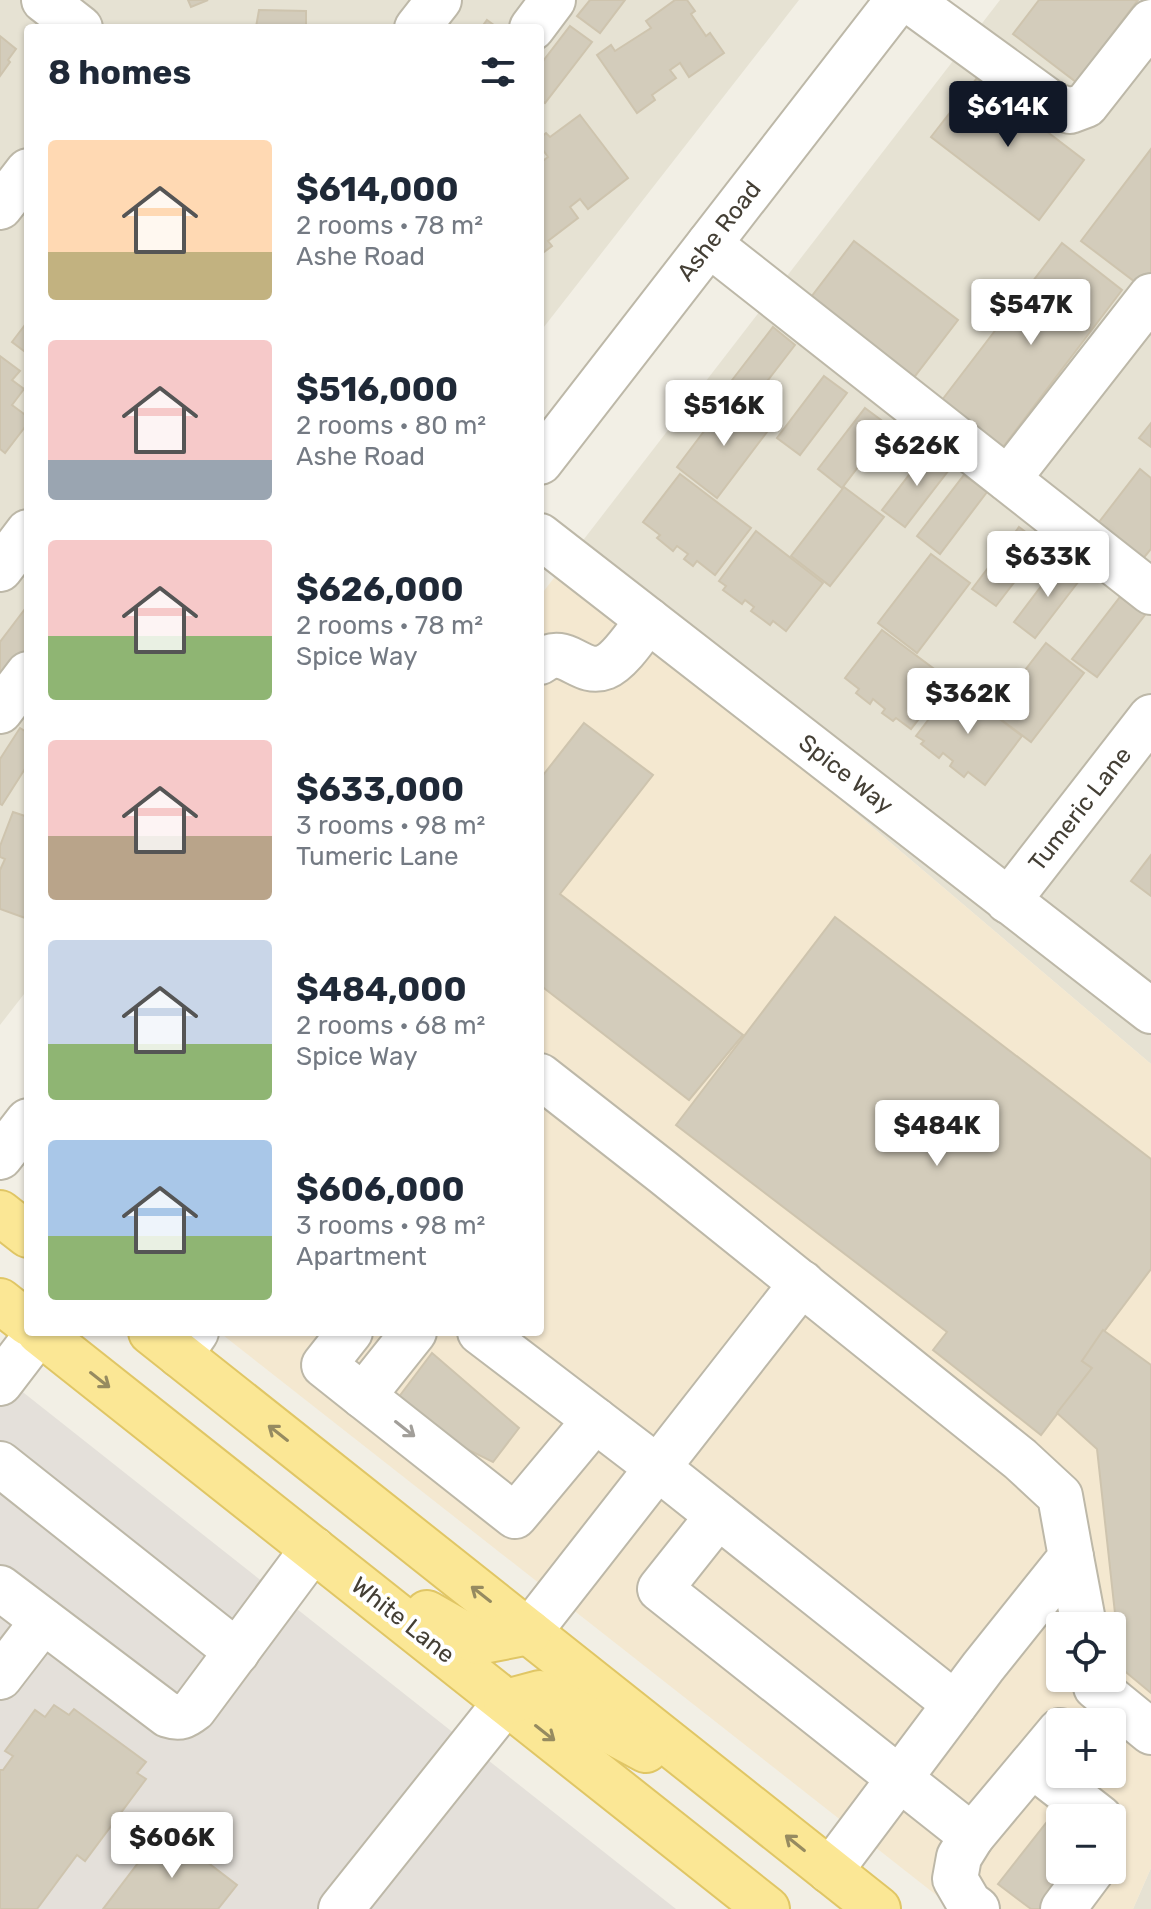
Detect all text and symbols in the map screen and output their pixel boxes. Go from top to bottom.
icon: filters [476,50,520,94]
text: 8 homes [48,52,191,93]
pin: $614K [952,81,1064,149]
text: $614K [967,91,1049,122]
text: $614,000 [296,169,459,210]
icon: home [112,172,208,268]
street label: Ashe Road [671,175,767,287]
text: 2 rooms · 78 m² [296,210,483,241]
text: Ashe Road [296,241,425,272]
pin: $547K [975,279,1087,347]
text: $547K [989,289,1073,320]
text: $516,000 [296,369,458,410]
icon: home [112,372,208,468]
pin: $516K [668,380,780,448]
text: $516K [683,390,765,421]
text: 2 rooms · 80 m² [296,410,486,441]
pin: $626K [861,420,973,488]
text: $626K [874,430,960,461]
text: Ashe Road [296,441,425,472]
pin: $633K [992,531,1104,599]
text: $633K [1005,541,1091,572]
text: $626,000 [296,569,464,610]
icon: home [112,572,208,668]
text: 2 rooms · 78 m² [296,610,483,641]
text: Spice Way [296,641,417,672]
pin: $362K [912,668,1024,736]
text: $362K [925,678,1011,709]
street label: Spice Way [793,728,899,820]
street label: Tumeric Lane [1023,741,1137,877]
text: $633,000 [296,769,464,810]
icon: home [112,772,208,868]
text: 3 rooms · 98 m² [296,810,485,841]
text: Tumeric Lane [296,841,459,872]
text: $484,000 [296,969,467,1010]
icon: home [112,972,208,1068]
text: 2 rooms · 68 m² [296,1010,485,1041]
text: Spice Way [296,1041,417,1072]
pin: $484K [881,1100,993,1168]
text: $484K [893,1110,981,1141]
text: $606,000 [296,1169,465,1210]
icon: home [112,1172,208,1268]
text: 3 rooms · 98 m² [296,1210,485,1241]
text: Apartment [296,1241,427,1272]
one-way arrow [89,1372,110,1389]
one-way arrow [394,1420,415,1437]
one-way arrow [268,1424,289,1441]
street label: White Lane [346,1571,460,1669]
one-way arrow [471,1586,492,1603]
map controls [1046,1612,1126,1884]
button: locate [1046,1612,1126,1692]
button: + [1046,1708,1126,1788]
one-way arrow [534,1725,555,1742]
button: − [1046,1804,1126,1884]
pin: $606K [116,1812,228,1880]
text: $606K [129,1822,215,1853]
one-way arrow [785,1834,806,1852]

